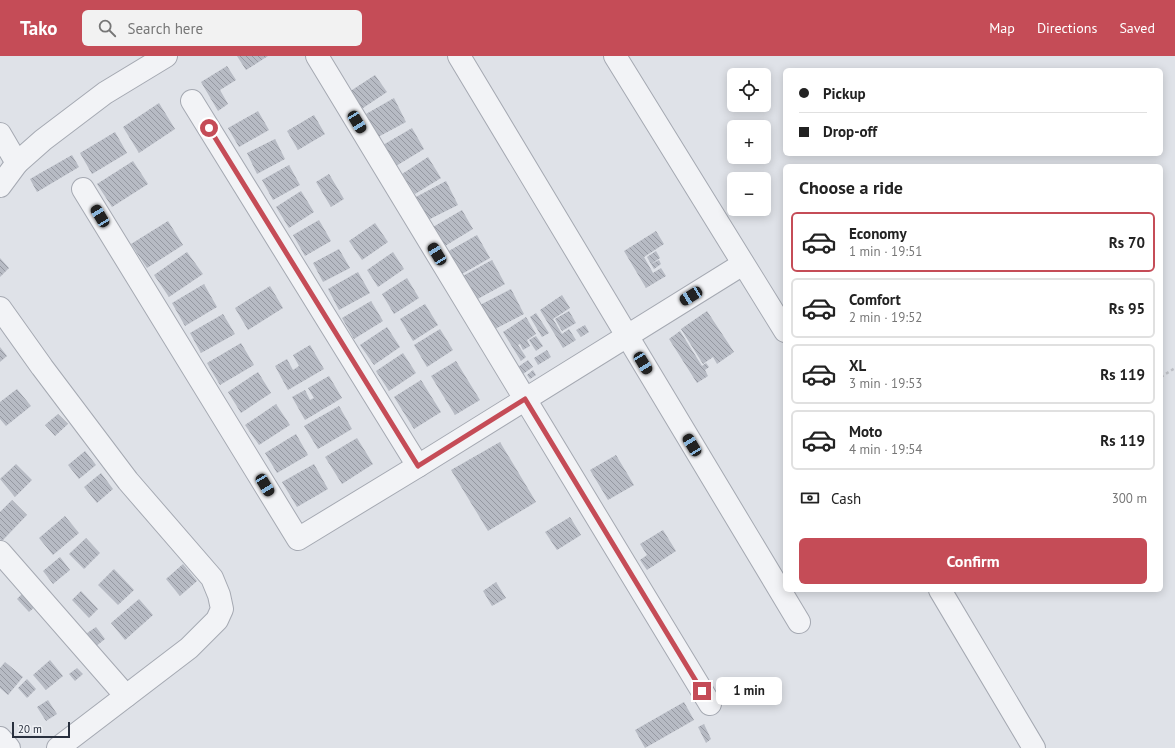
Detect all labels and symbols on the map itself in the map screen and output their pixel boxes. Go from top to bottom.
car [346,109,368,135]
route start [200,119,218,137]
car [89,203,111,229]
car [426,241,448,267]
car [678,285,704,307]
car [632,350,654,376]
car [681,432,703,458]
car [254,472,276,498]
callout: 1 min [716,677,782,705]
route end [693,682,711,700]
scale bar [12,720,70,739]

